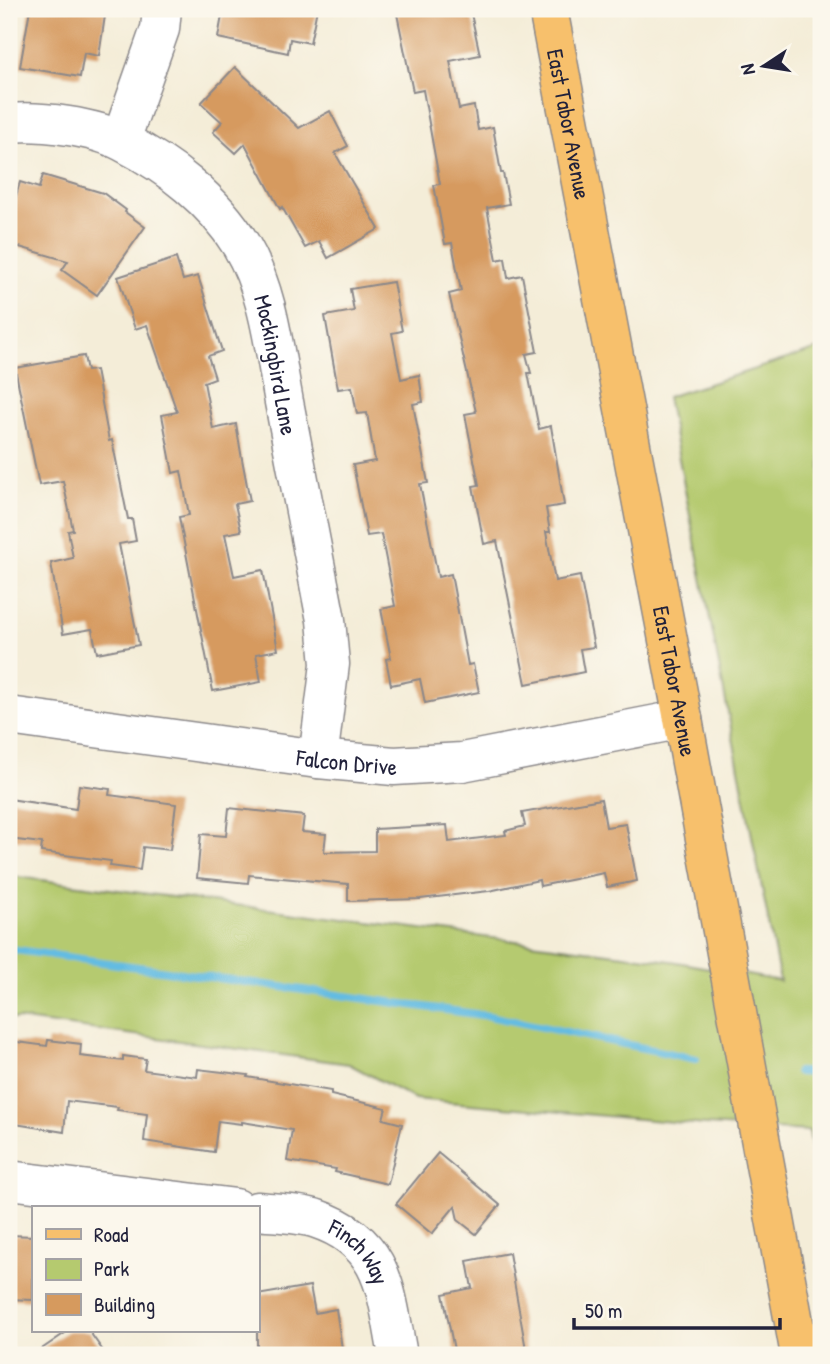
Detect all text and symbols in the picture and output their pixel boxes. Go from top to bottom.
north arrow [728,32,798,102]
street label: East Tabor Avenue [540,46,599,202]
text: N [734,62,761,77]
street label: Mockingbird Lane [248,291,305,437]
street label: East Tabor Avenue [646,603,705,759]
street label: Falcon Drive [294,741,399,782]
legend [32,1206,259,1332]
street label: Finch Way [323,1210,398,1289]
text: Road [94,1220,128,1249]
text: Park [94,1254,129,1283]
scale bar [574,1287,781,1331]
text: Building [94,1290,155,1319]
text: 50 m [585,1296,622,1325]

